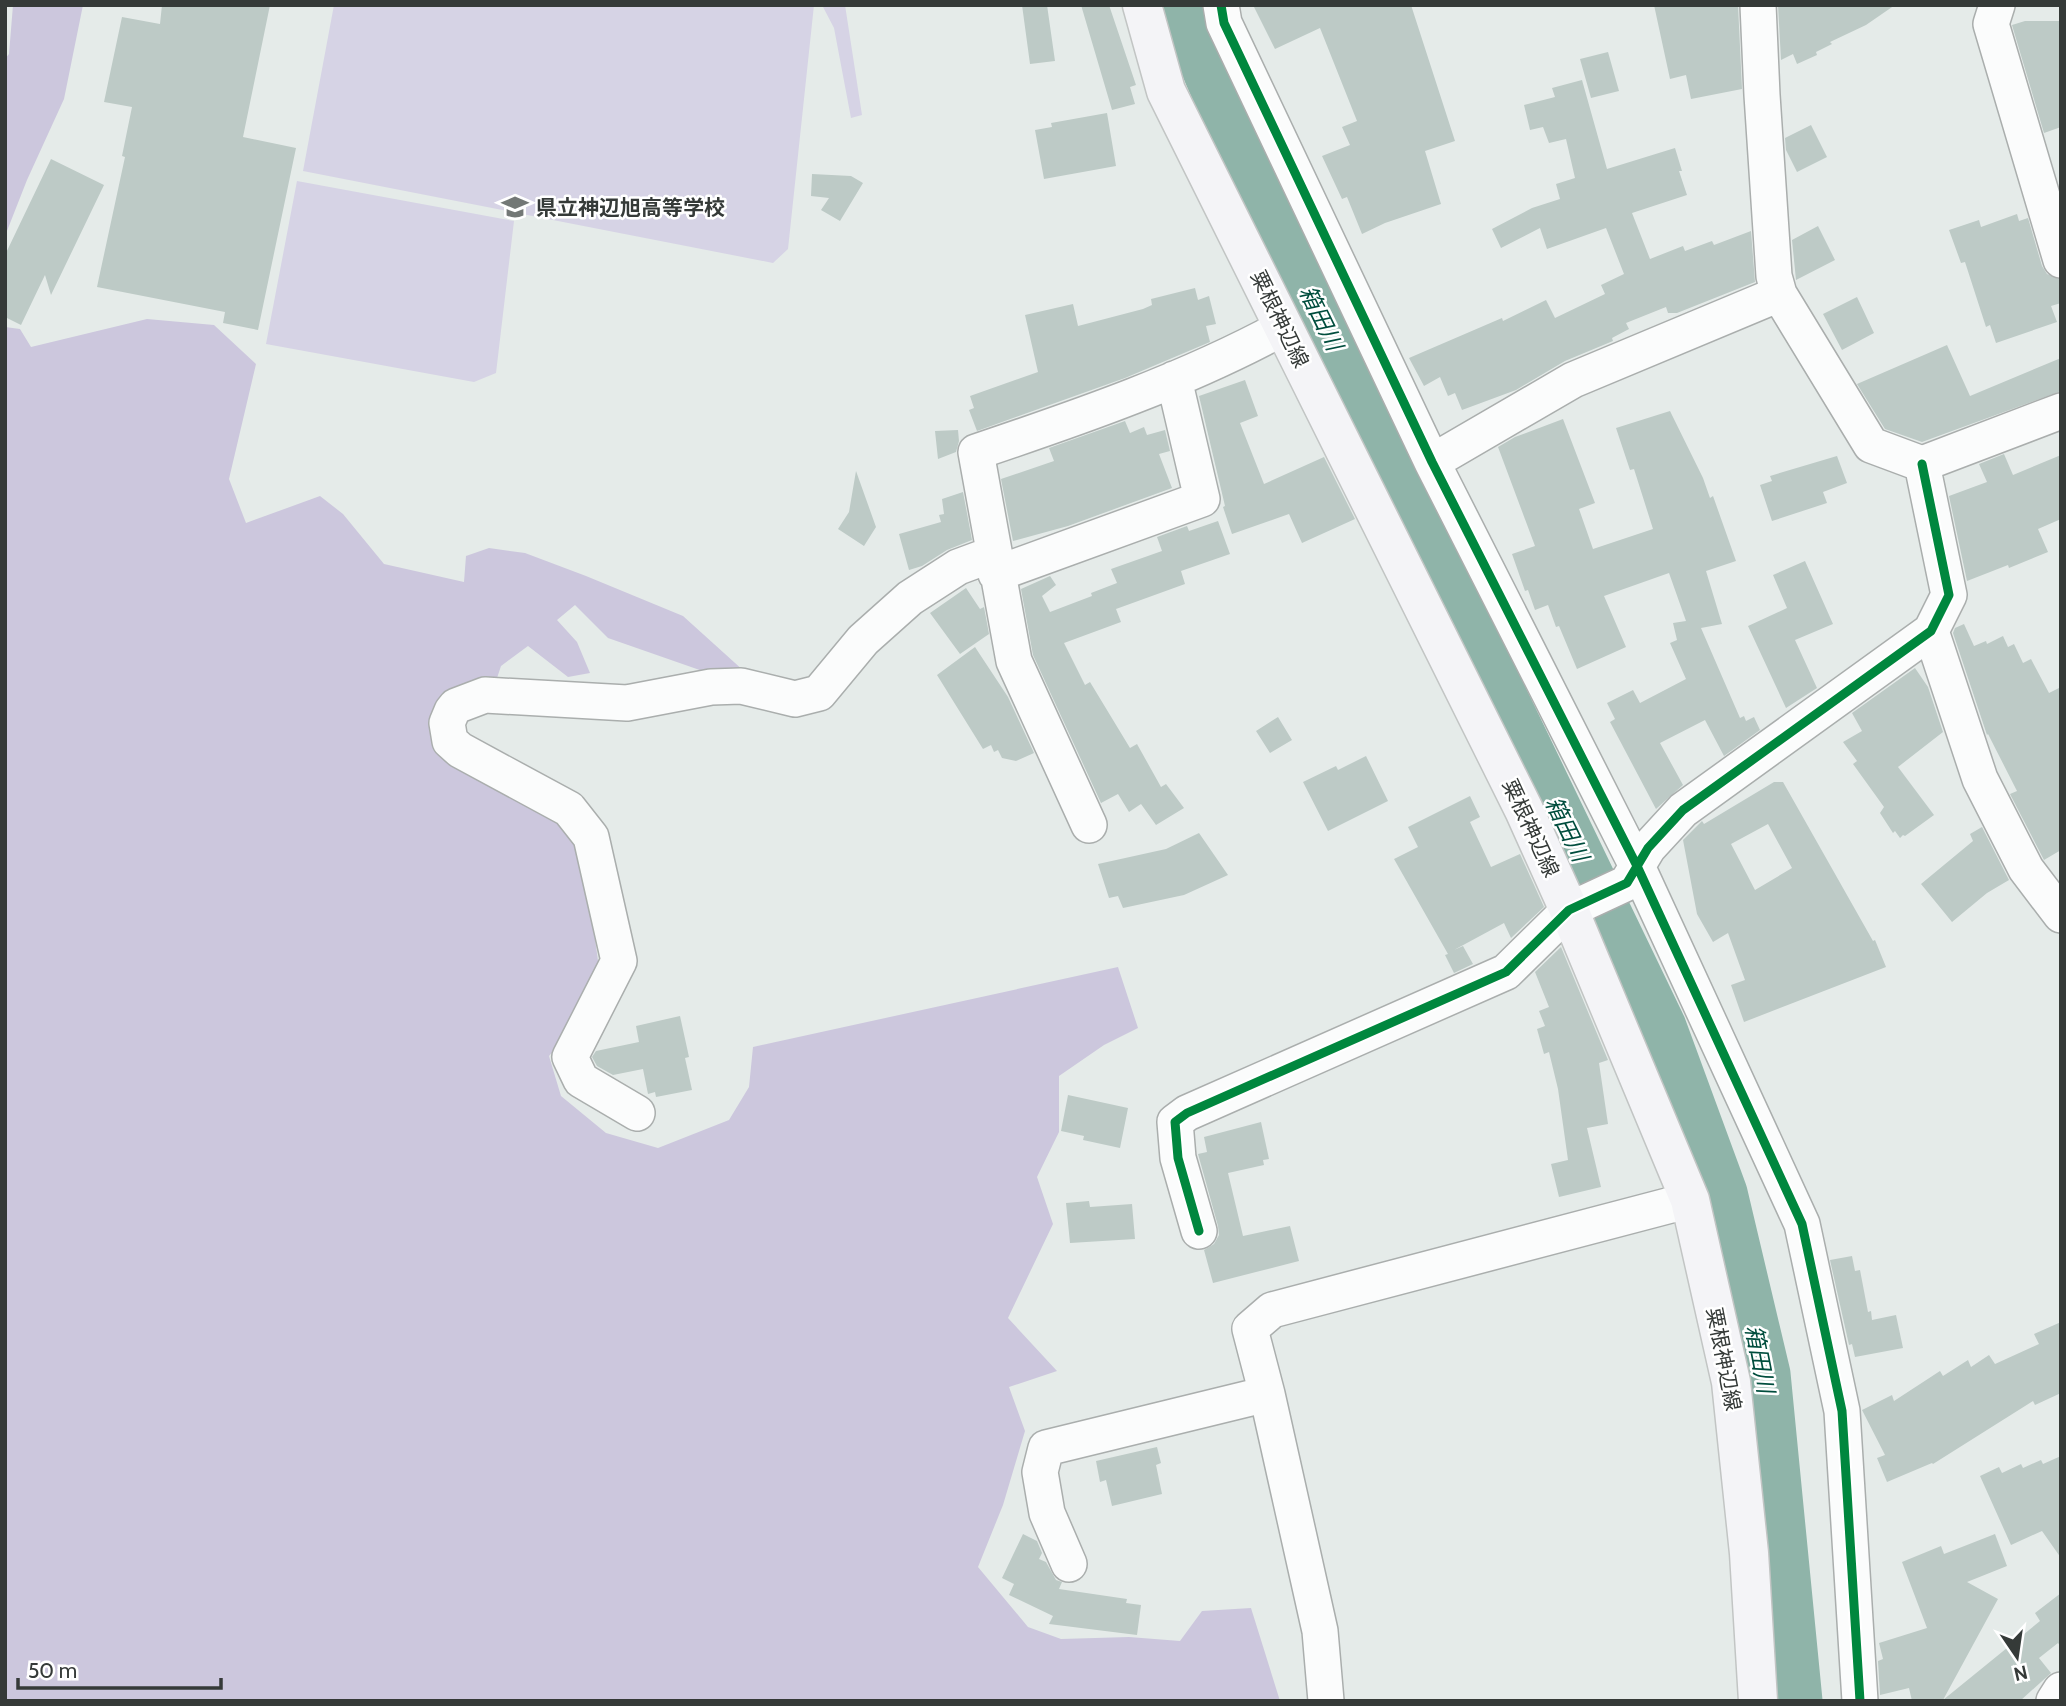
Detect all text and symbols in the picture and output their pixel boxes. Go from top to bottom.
school or university icon: 県立神辺旭高等学校 [500,192,530,222]
place label: 県立神辺旭高等学校 [536,195,725,220]
street label: 粟根神辺線 [1246,266,1314,372]
water label: 箱田川 [1293,281,1350,358]
street label: 粟根神辺線 [1497,775,1565,881]
water label: 箱田川 [1539,792,1596,869]
street label: 粟根神辺線 [1702,1305,1746,1413]
water label: 箱田川 [1740,1322,1781,1398]
north arrow [1982,1622,2052,1692]
scale bar [18,1646,220,1690]
text: 50 m [28,1658,77,1683]
text: N [2012,1660,2030,1686]

